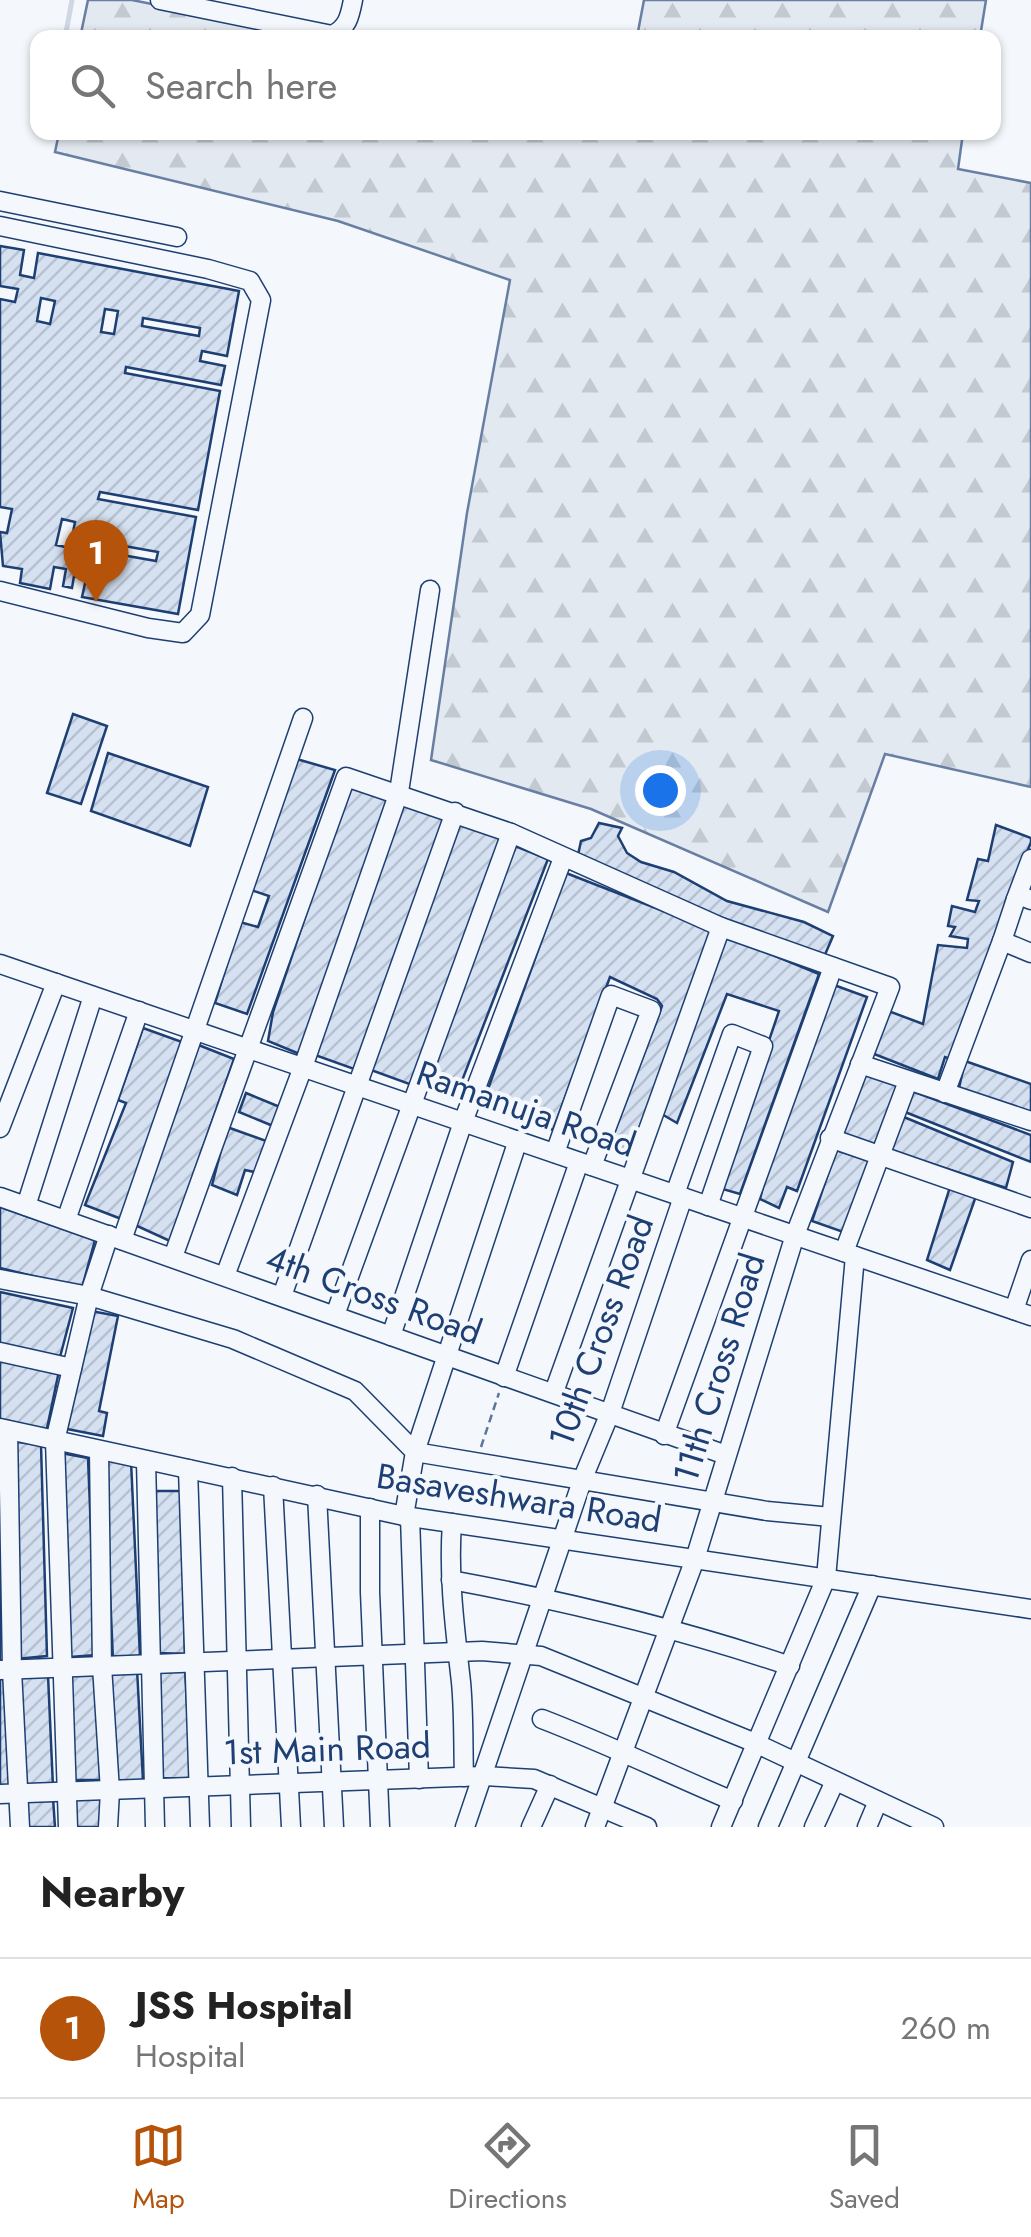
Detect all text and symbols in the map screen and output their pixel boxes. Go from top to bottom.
search box [30,30,1001,140]
icon: search [65,58,120,113]
text: Search here [145,58,337,113]
pin: 1 [64,520,128,602]
your location [635,765,686,816]
street label: Ramanuja Road [410,1048,642,1170]
street label: 10th Cross Road [536,1208,666,1454]
street label: 4th Cross Road [259,1233,489,1357]
street label: 11th Cross Road [660,1247,778,1489]
street label: Basaveshwara Road [373,1451,665,1545]
street label: 1st Main Road [222,1720,432,1778]
text: Nearby [40,1862,184,1923]
text: JSS Hospital [135,1978,353,2033]
text: 1 [64,2005,81,2051]
text: 260 m [901,2005,991,2051]
text: Hospital [135,2033,245,2079]
tab: Map [131,2118,186,2219]
tab: Directions [448,2118,567,2219]
tab: Saved [829,2118,900,2219]

